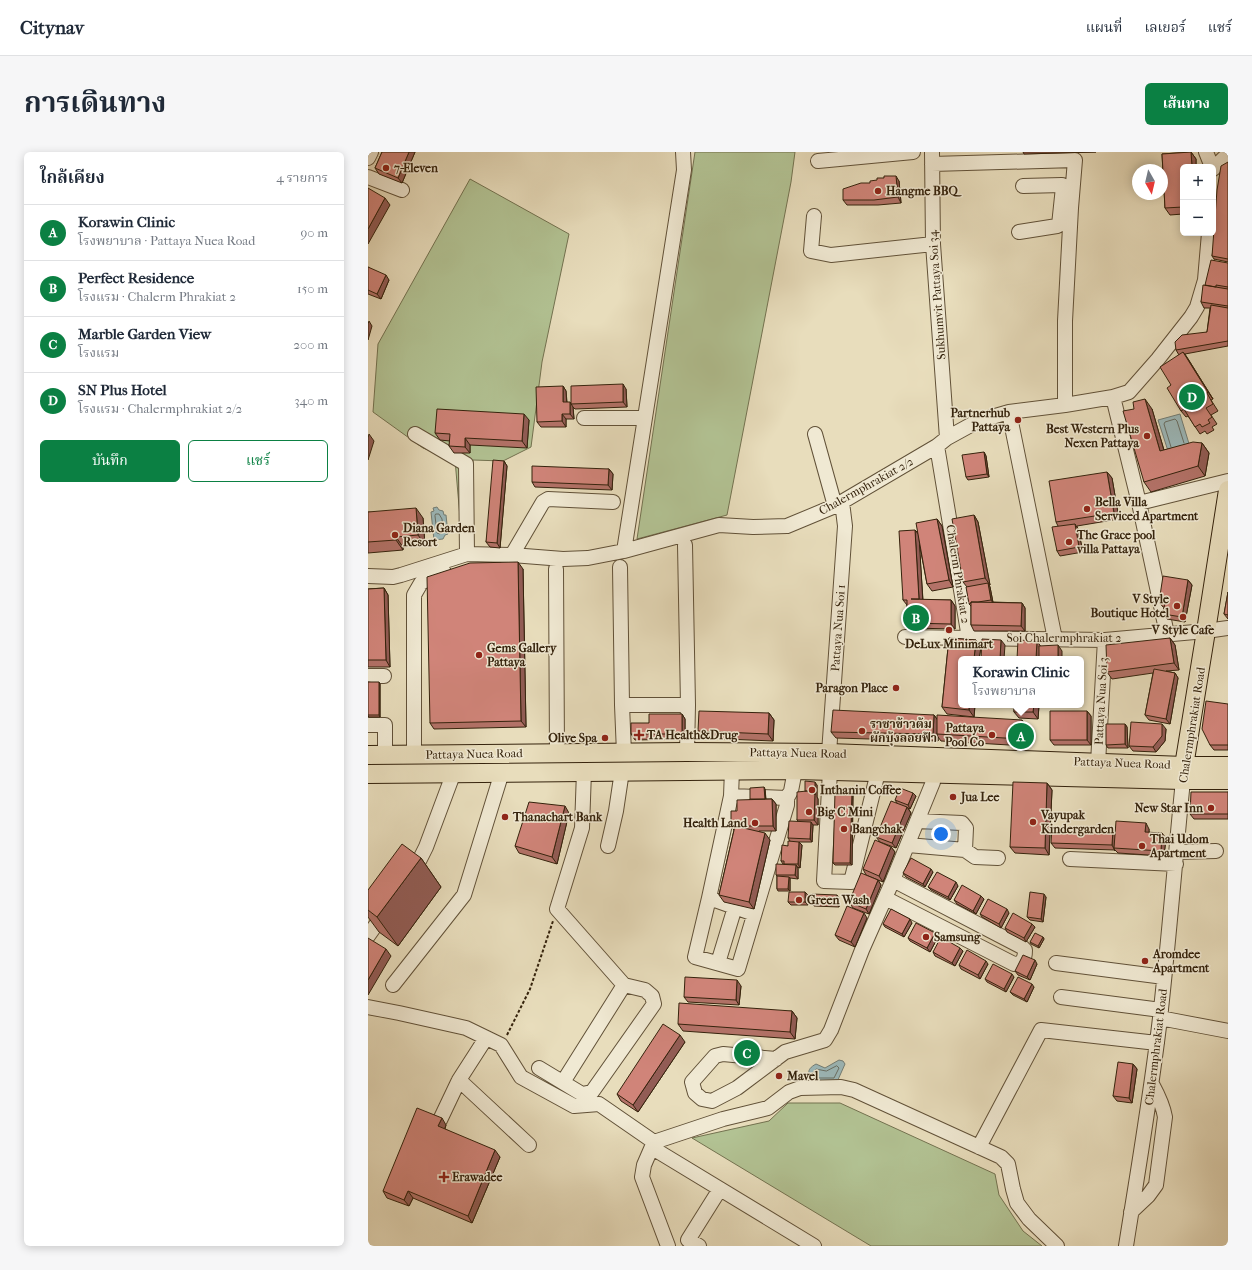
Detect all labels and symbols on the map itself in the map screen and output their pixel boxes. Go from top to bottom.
place label: 7-Eleven [393,161,439,175]
marker: 7-Eleven [381,163,391,173]
north arrow [1132,164,1168,200]
place label: Hangme BBQ [886,184,962,199]
marker: Hangme BBQ [873,186,883,196]
street label: Sukhumvit Pattaya Soi 34 [925,229,949,360]
pin: D [1179,382,1205,412]
place label: Partnerhub Pattaya [950,406,1011,435]
marker: Partnerhub Pattaya [1013,415,1023,425]
place label: Best Western Plus Nexen Pattaya [1046,422,1140,451]
marker: Best Western Plus Nexen Pattaya [1142,431,1152,441]
street label: Chalermphrakiat 2/2 [816,454,916,518]
place label: Bella Villa Serviced Apartment [1095,495,1199,524]
marker: Bella Villa Serviced Apartment [1082,504,1092,514]
place label: Diana Garden Resort [403,521,476,549]
street label: Chalerm Phrakiat 2 [943,523,973,625]
place label: The Grace pool villa Pattaya [1076,528,1156,557]
marker: Diana Garden Resort [390,530,400,540]
marker: The Grace pool villa Pattaya [1064,537,1074,547]
street label: Pattaya Nua Soi 1 [828,584,848,672]
place label: V Style Boutique Hotel [1090,592,1170,621]
marker: V Style Boutique Hotel [1172,601,1182,611]
pin: B [903,603,929,633]
marker: V Style Cafe [1178,612,1188,622]
place label: V Style Cafe [1151,623,1214,638]
marker: DeLux Minimart [944,625,954,635]
street label: Soi Chalermphrakiat 2 [1006,631,1122,645]
place label: DeLux Minimart [905,637,994,651]
place label: Gems Gallery Pattaya [487,641,557,670]
marker: Gems Gallery Pattaya [474,650,484,660]
street label: Pattaya Nua Soi 3 [1092,657,1110,745]
street label: Chalermphrakiat Road [1176,666,1208,784]
place label: Paragon Place [815,681,888,696]
marker: Paragon Place [891,683,901,693]
place label: ราชาข้าวต้ม ผักบุ้งลอยฟ้า [870,717,937,746]
place label: Pattaya Pool Co [945,721,984,749]
pin: A [1008,721,1034,751]
marker: ราชาข้าวต้ม ผักบุ้งลอยฟ้า [857,726,867,736]
place label: TA Health&Drug [646,728,738,743]
marker: TA Health&Drug [634,730,644,740]
marker: Pattaya Pool Co [987,730,997,740]
place label: Olive Spa [548,731,597,746]
marker: Olive Spa [600,733,610,743]
street label: Pattaya Nuea Road [749,745,847,761]
street label: Pattaya Nuea Road [425,746,523,762]
street label: Pattaya Nuea Road [1073,754,1171,772]
place label: Inthanin Coffee [820,783,901,797]
marker: Inthanin Coffee [807,785,817,795]
place label: Jua Lee [959,790,999,805]
marker: Jua Lee [948,792,958,802]
place label: New Star Inn [1134,801,1204,815]
marker: New Star Inn [1206,803,1216,813]
place label: Big C Mini [817,805,873,820]
marker: Big C Mini [804,807,814,817]
place label: Vayupak Kindergarden [1040,808,1115,837]
place label: Thanachart Bank [512,810,603,824]
marker: Thanachart Bank [500,812,510,822]
place label: Health Land [683,816,747,830]
marker: Vayupak Kindergarden [1028,817,1038,827]
marker: Health Land [750,818,760,828]
place label: Bangchak [852,822,903,837]
marker: Bangchak [839,824,849,834]
your location [931,824,951,844]
place label: Thai Udom Apartment [1149,832,1210,861]
marker: Thai Udom Apartment [1137,841,1147,851]
place label: Green Wash [807,893,870,907]
marker: Green Wash [794,895,804,905]
place label: Samsung [934,930,981,945]
marker: Samsung [921,932,931,942]
place label: Aromdee Apartment [1152,947,1210,976]
marker: Aromdee Apartment [1140,956,1150,966]
street label: Chalermphrakiat Road [1142,987,1170,1106]
pin: C [734,1038,760,1068]
place label: Mavel [786,1069,819,1083]
marker: Mavel [774,1071,784,1081]
place label: Erawadee [452,1170,503,1184]
marker: Erawadee [439,1172,449,1182]

